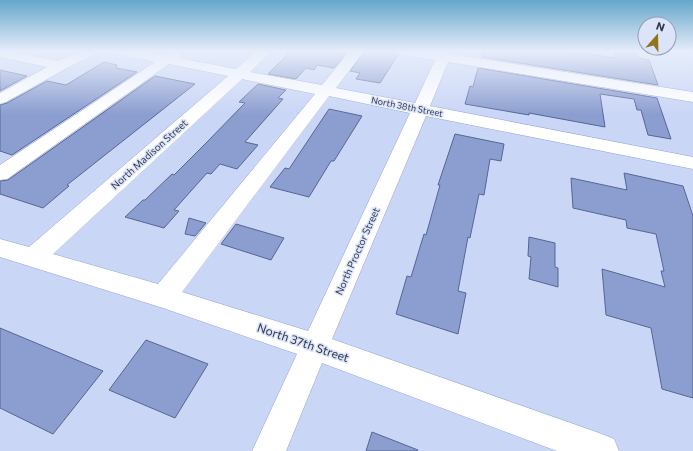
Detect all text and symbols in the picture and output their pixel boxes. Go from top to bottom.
north arrow [637,16,677,56]
text: N [654,19,667,34]
street label: North 38th Street [370,94,444,119]
street label: North Madison Street [108,117,190,191]
street label: North Proctor Street [332,205,382,297]
street label: North 37th Street [256,320,351,364]

